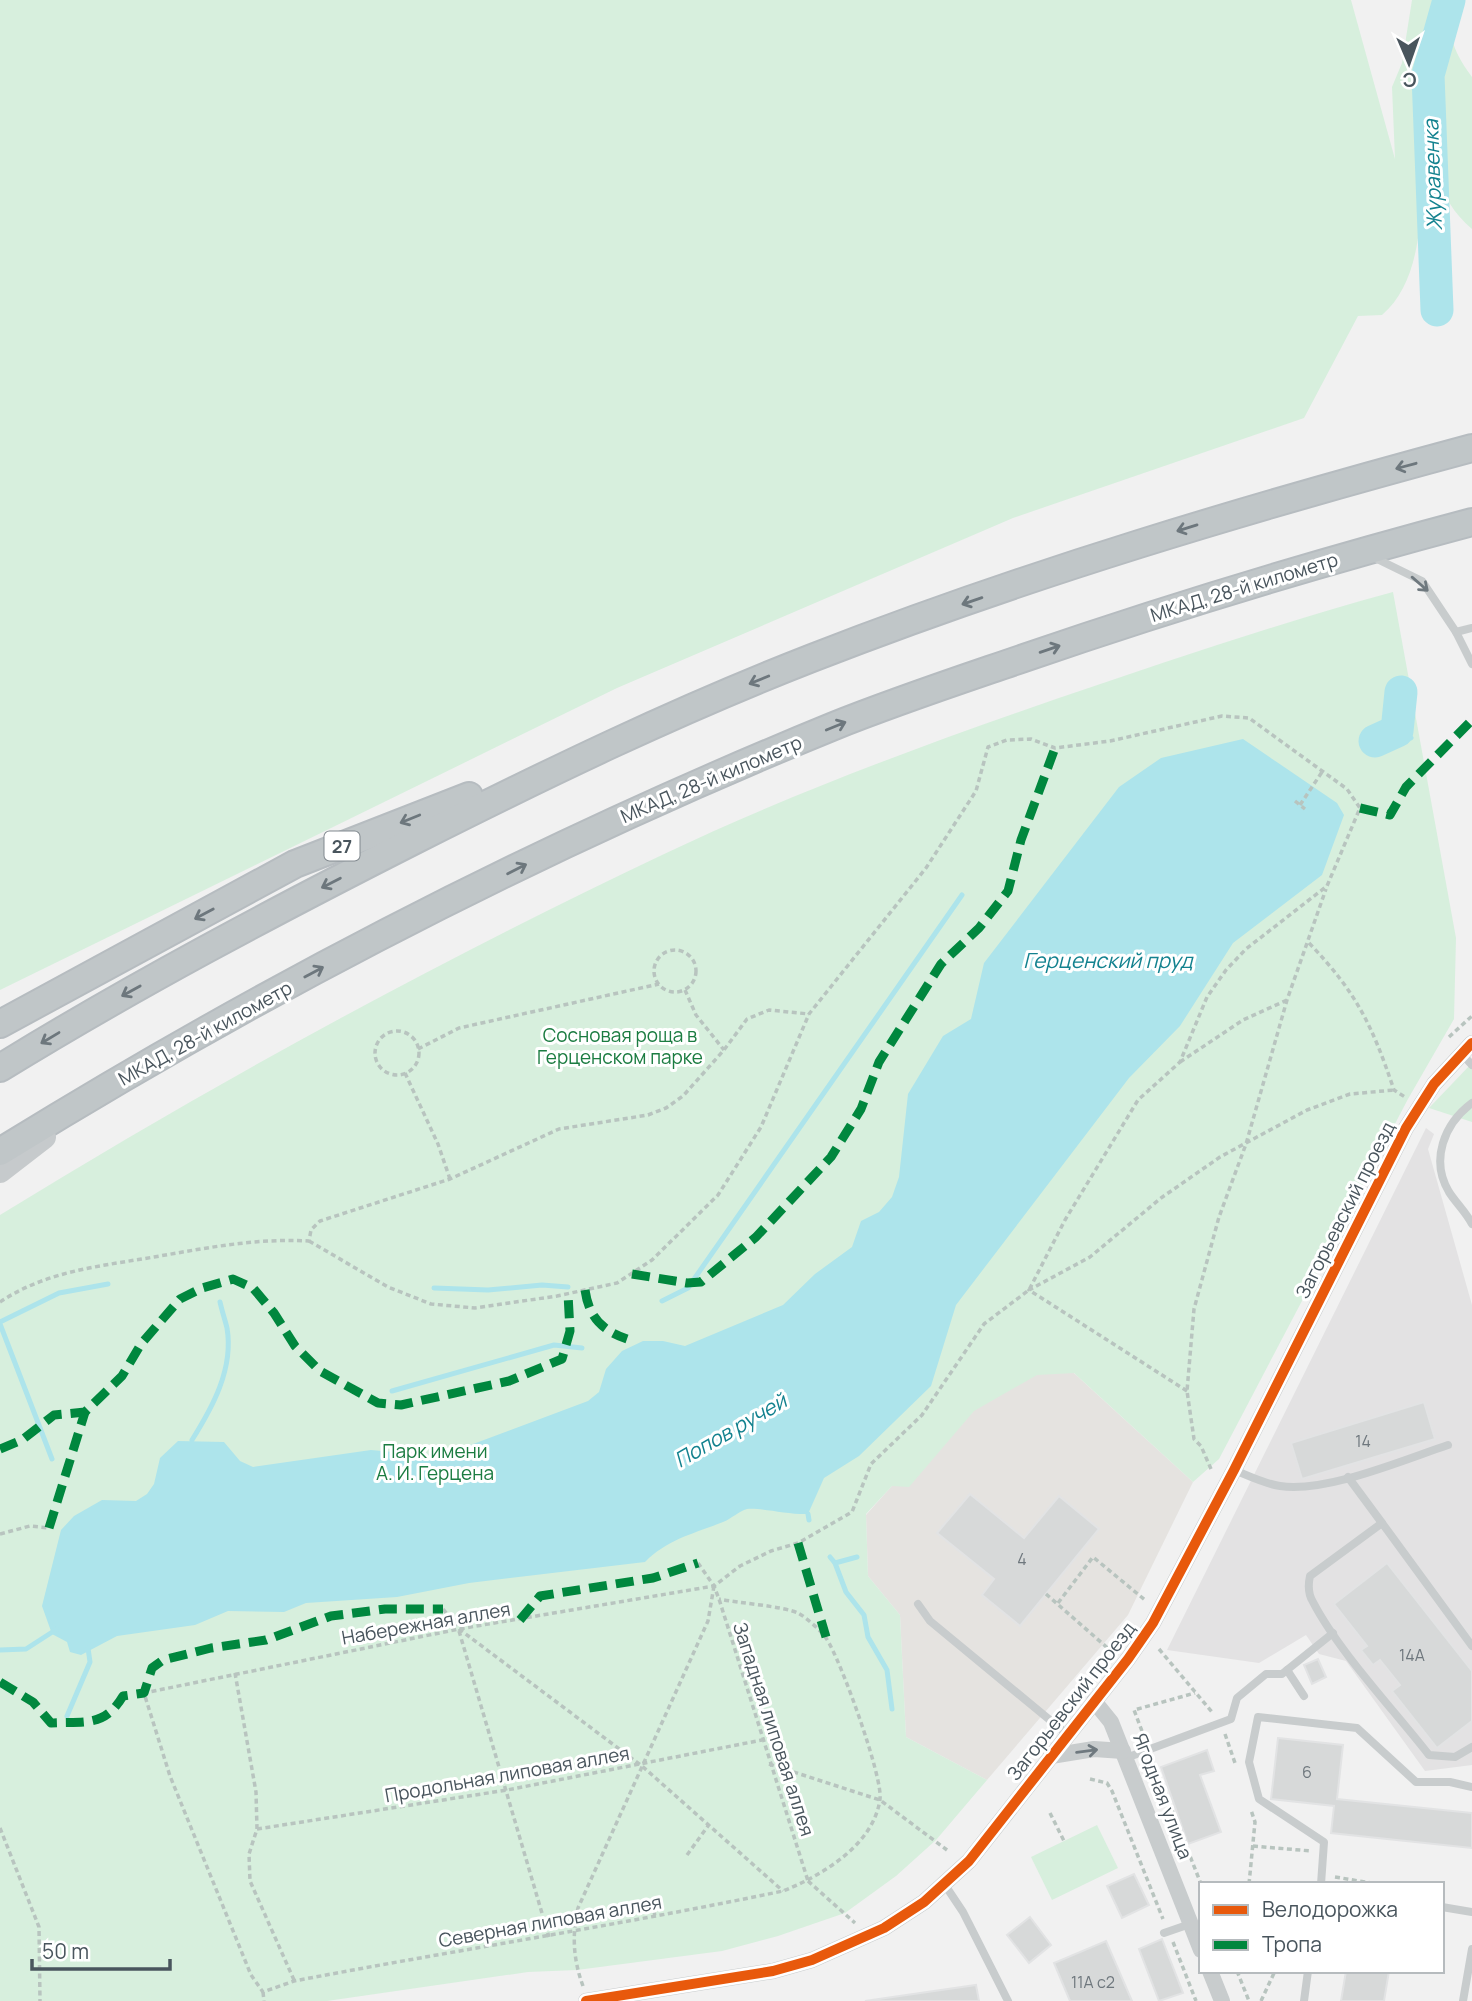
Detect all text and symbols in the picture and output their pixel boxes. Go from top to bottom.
north arrow [1374,28,1444,98]
text: С [1402,67,1417,93]
water label: Журавенка [1416,118,1448,231]
one-way arrow [1395,460,1418,473]
one-way arrow [1177,523,1199,536]
street label: МКАД, 28-й километр [1147,546,1341,628]
one-way arrow [1411,575,1429,591]
one-way arrow [961,596,983,608]
one-way arrow [1039,642,1061,654]
one-way arrow [748,674,770,687]
one-way arrow [825,718,846,731]
street label: МКАД, 28-й километр [616,729,806,829]
one-way arrow [400,814,421,827]
road number: 27 [324,832,360,860]
one-way arrow [506,862,527,876]
one-way arrow [321,876,342,890]
one-way arrow [194,907,214,921]
water label: Герценский пруд [1023,946,1194,974]
one-way arrow [303,965,324,978]
street label: МКАД, 28-й километр [114,974,296,1092]
one-way arrow [121,985,142,998]
park label: Сосновая роща в Герценском парке [537,1022,703,1070]
one-way arrow [41,1031,61,1045]
street label: Загорьевский проезд [1289,1117,1401,1303]
water label: Попов ручей [669,1385,793,1473]
house number: 14 [1355,1430,1371,1452]
park label: Парк имени А. И. Герцена [376,1438,494,1486]
house number: 4 [1017,1548,1027,1570]
street label: Набережная аллея [340,1595,512,1651]
street label: Загорьевский проезд [1001,1616,1141,1786]
street label: Западная липовая аллея [727,1619,821,1839]
house number: 14А [1399,1644,1425,1666]
street label: Ягодная улица [1127,1729,1199,1863]
street label: Продольная липовая аллея [383,1740,631,1808]
one-way arrow [1075,1744,1098,1757]
house number: 6 [1302,1761,1312,1783]
legend [1199,1882,1444,1973]
street label: Северная липовая аллея [436,1889,664,1953]
text: Велодорожка [1262,1895,1398,1923]
scale bar [32,1927,170,1971]
text: Тропа [1262,1930,1322,1958]
text: 50 m [42,1937,89,1965]
house number: 11А с2 [1071,1971,1115,1993]

